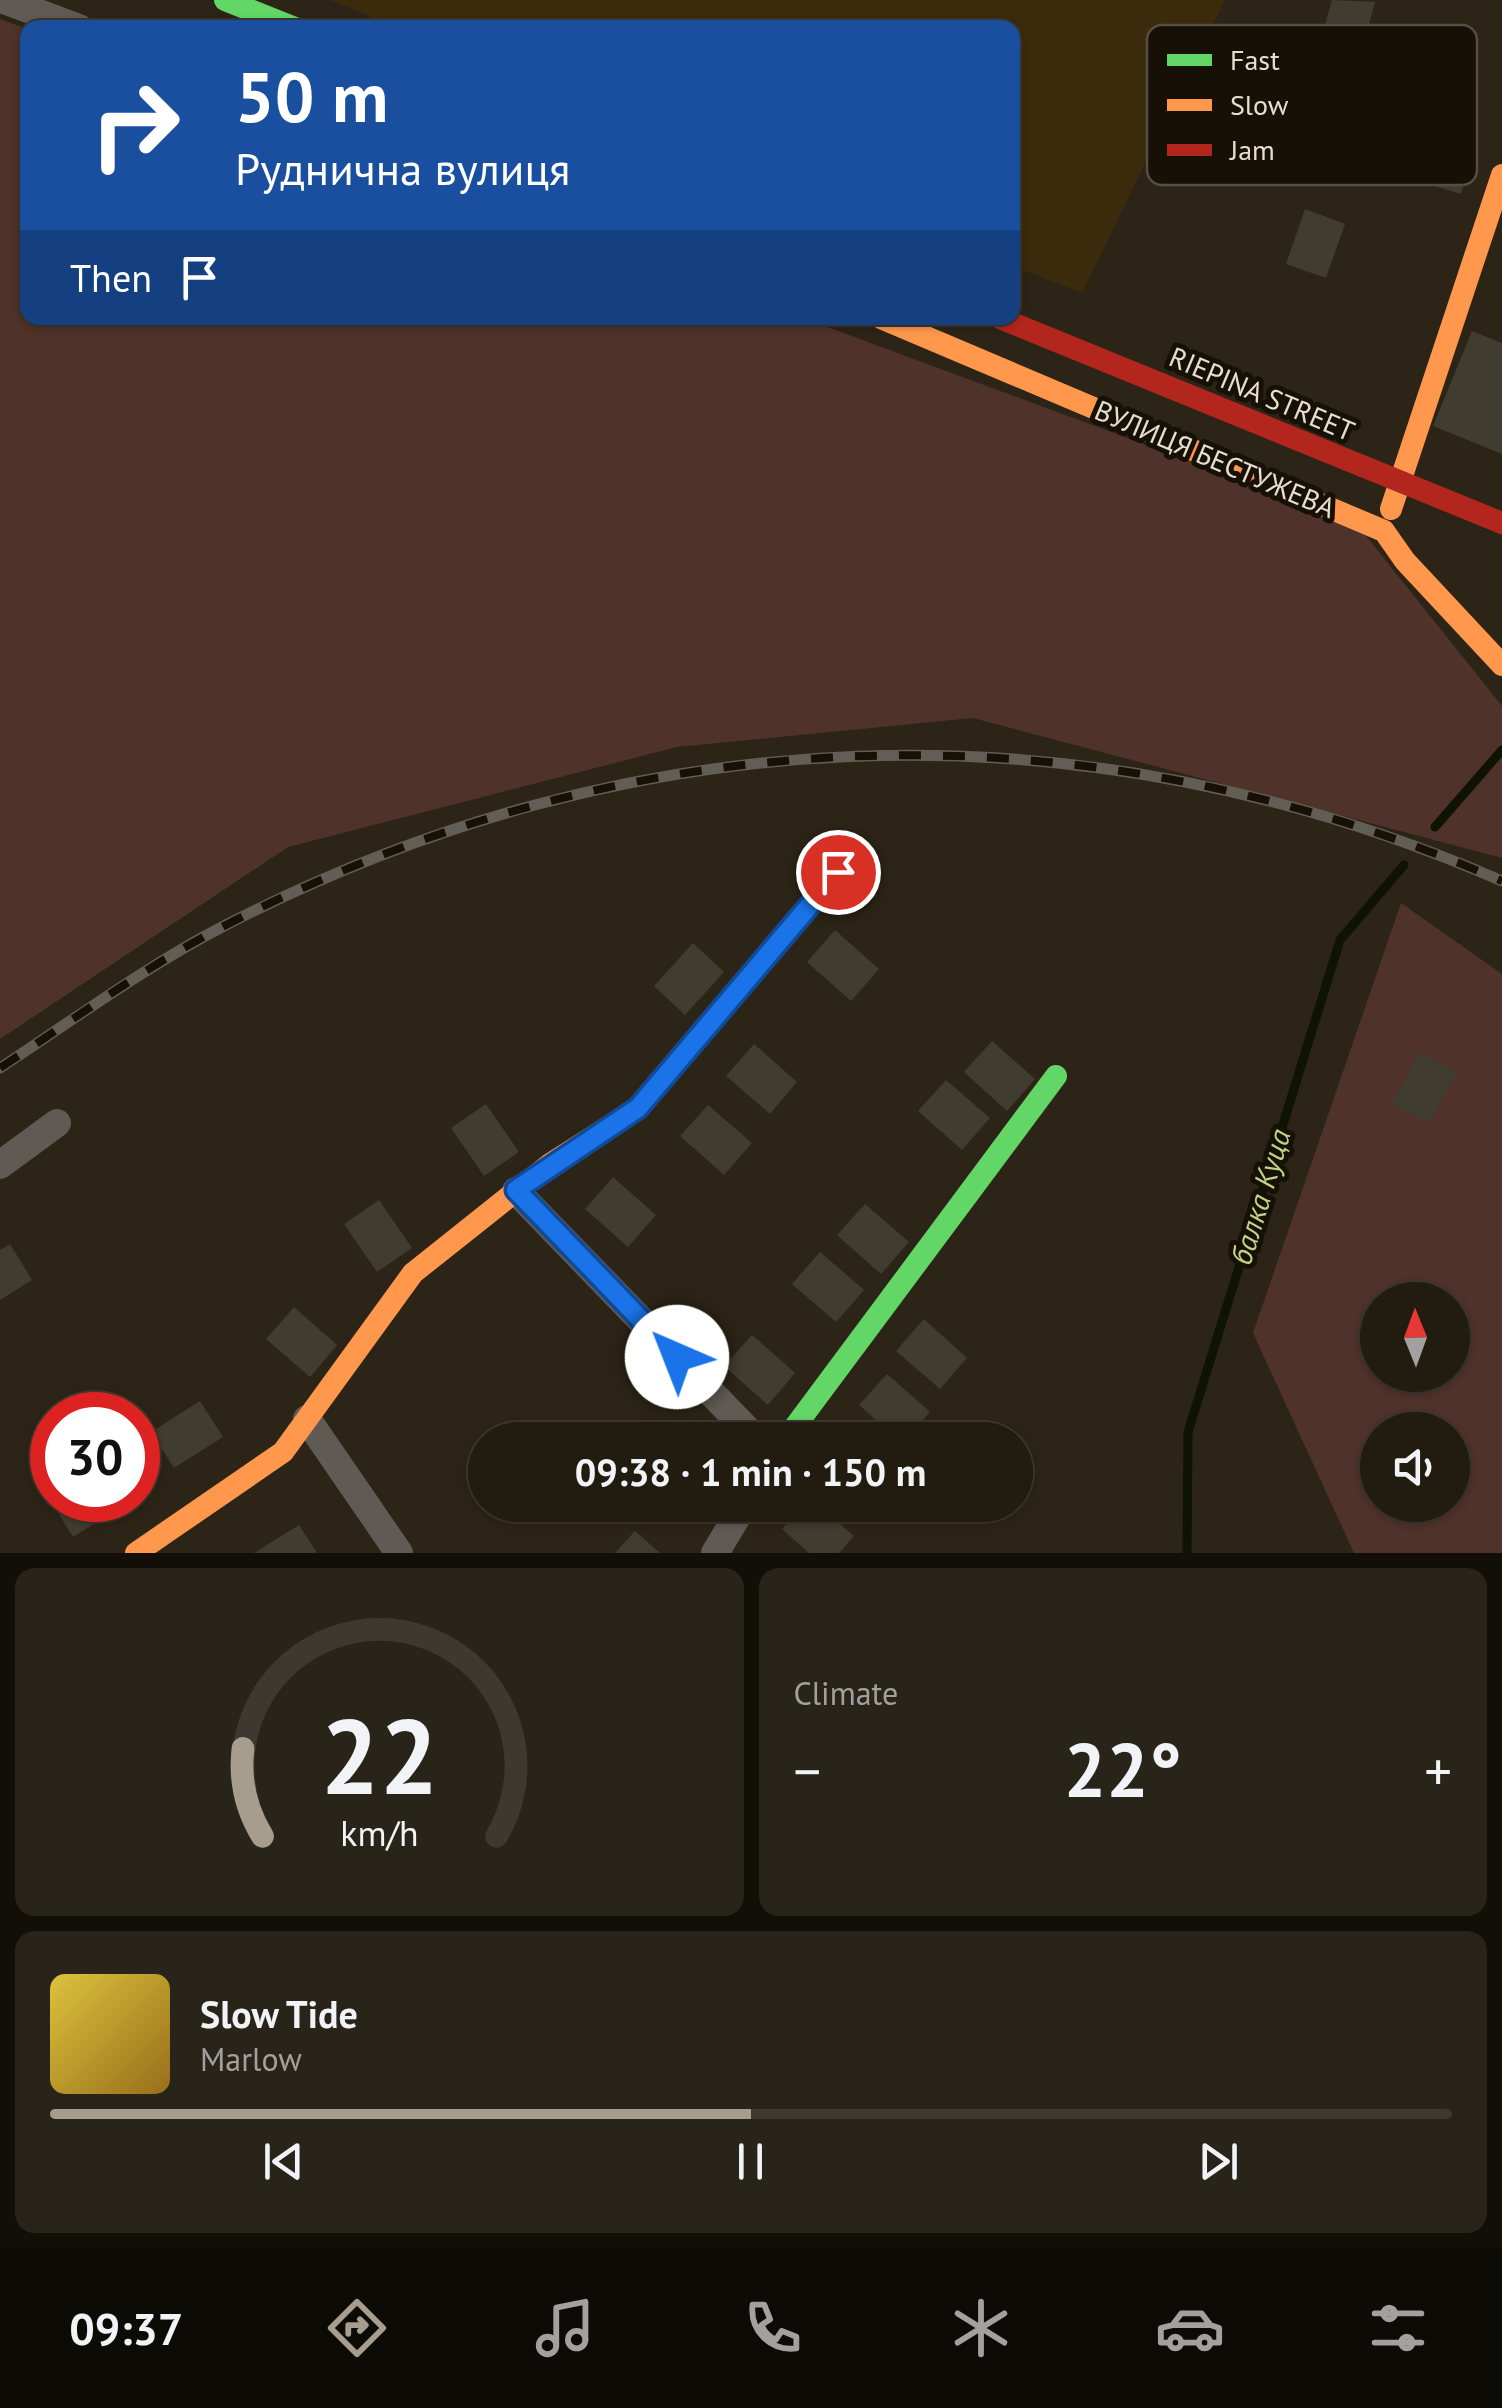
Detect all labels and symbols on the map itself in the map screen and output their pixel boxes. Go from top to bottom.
legend [1147,25,1477,185]
text: Fast [1230,41,1280,78]
text: Slow [1230,86,1289,123]
text: Jam [1229,131,1275,168]
street label: RIEPINA STREET [1164,338,1361,449]
street label: ВУЛИЦЯ БЕСТУЖЕВА [1089,391,1342,526]
pin [796,830,881,915]
water label: балка Куца [1220,1124,1299,1269]
north arrow [1360,1282,1470,1392]
position arrow [625,1305,729,1409]
speed limit sign: 30 [30,1392,160,1522]

